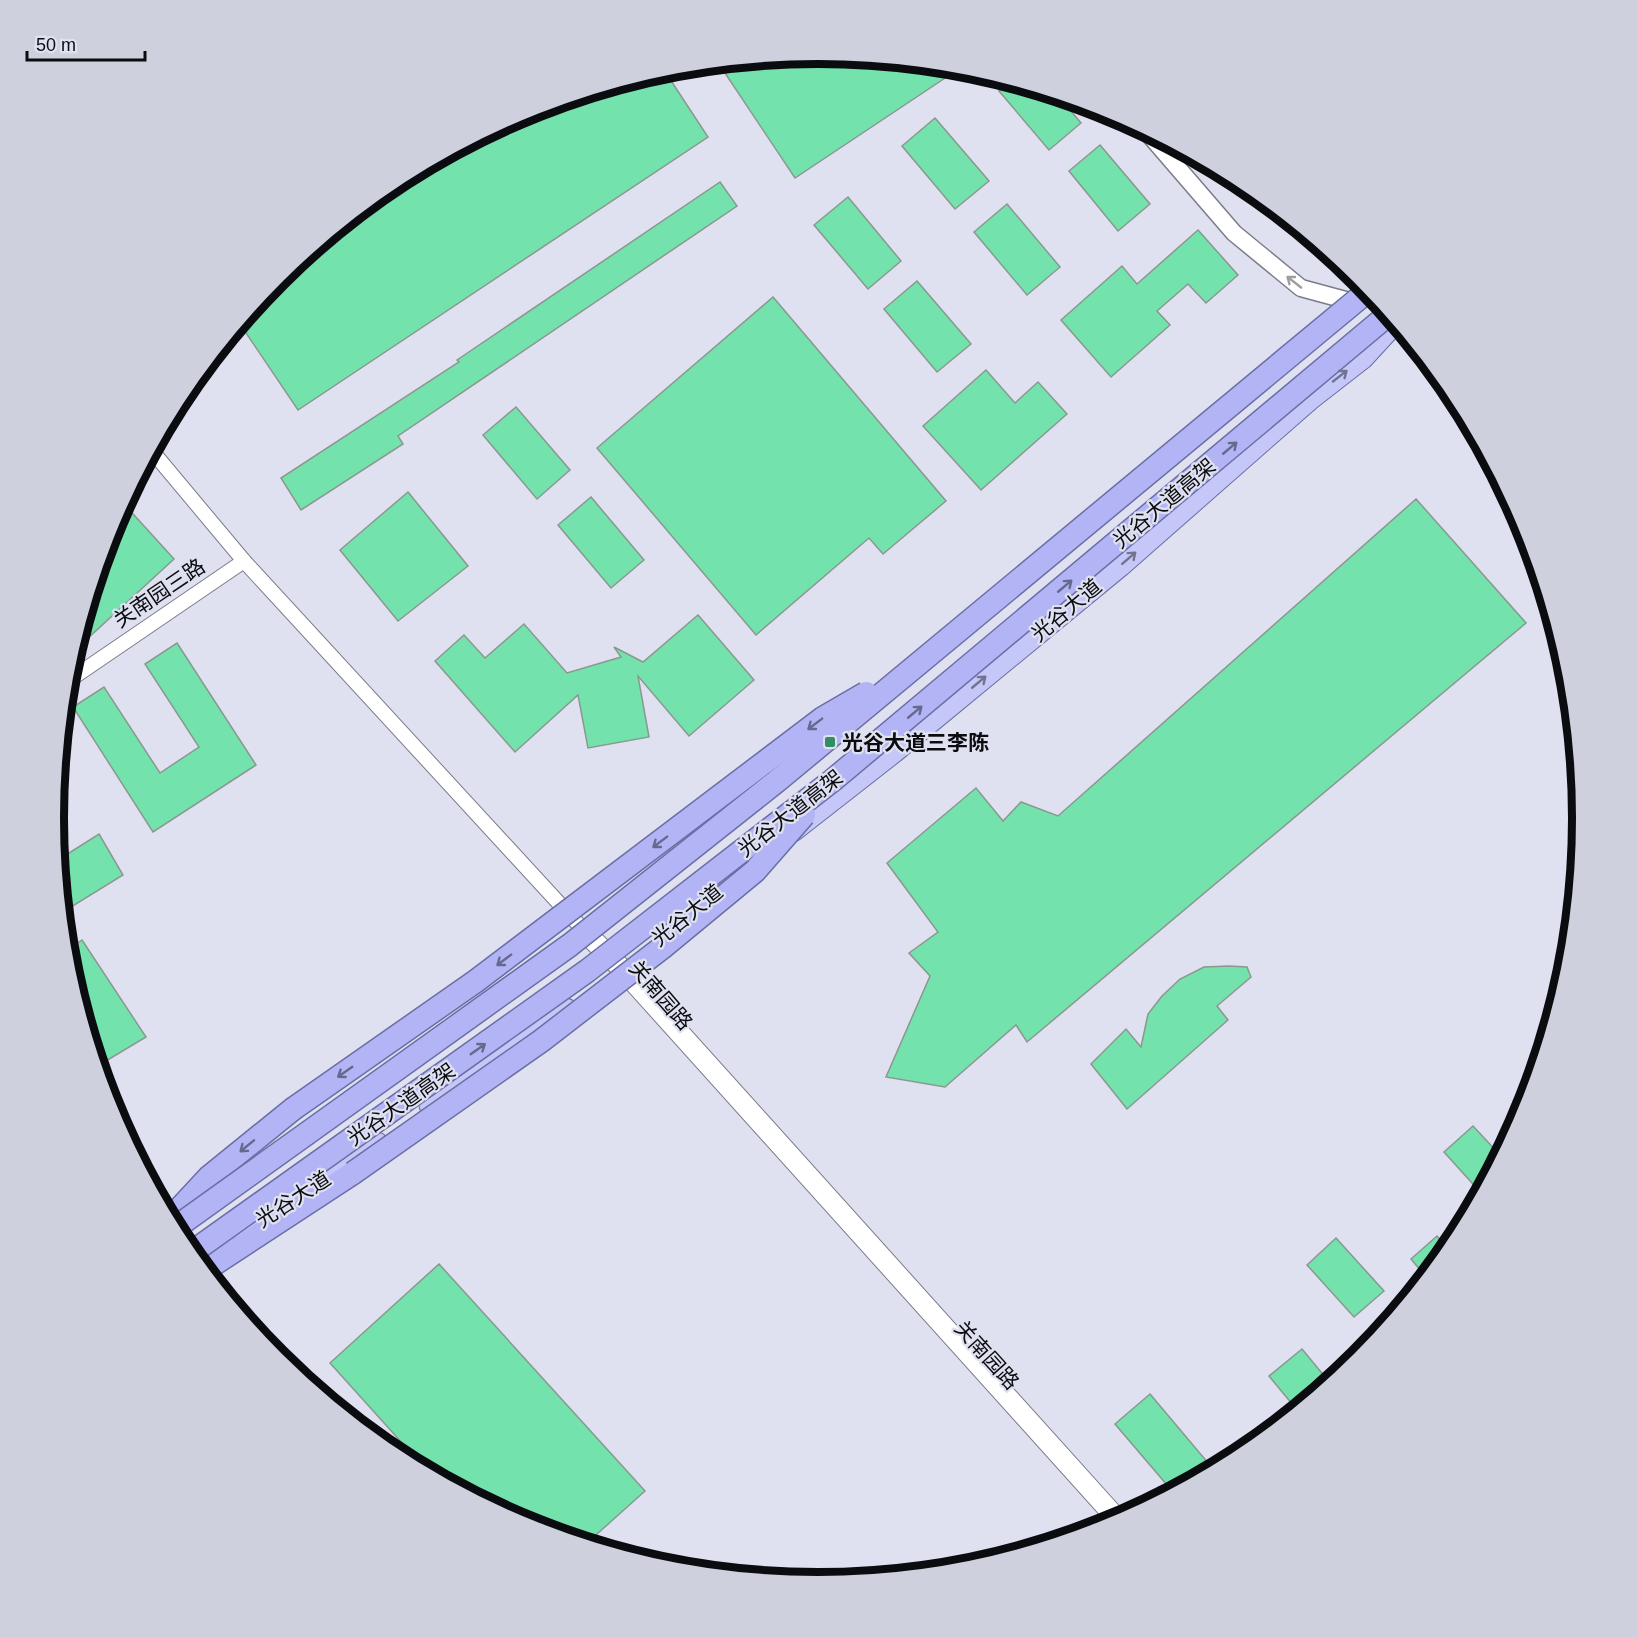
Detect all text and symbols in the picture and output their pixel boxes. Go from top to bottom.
scale bar [27,24,146,62]
text: 50 m [36,35,76,55]
one-way arrow [1286,275,1302,288]
one-way arrow [1332,369,1348,382]
one-way arrow [1222,441,1238,454]
street label: 光谷大道高架 [1108,454,1220,552]
one-way arrow [1121,551,1136,565]
street label: 关南园三路 [109,554,209,632]
street label: 光谷大道 [1026,574,1106,646]
one-way arrow [1056,580,1072,593]
one-way arrow [971,676,987,689]
one-way arrow [907,705,923,718]
one-way arrow [807,717,823,730]
place label: 光谷大道三李陈 [842,731,989,754]
marker: 光谷大道三李陈 [823,735,837,749]
street label: 光谷大道高架 [733,765,847,861]
one-way arrow [652,835,668,848]
street label: 光谷大道 [647,880,727,950]
one-way arrow [497,953,513,966]
street label: 关南园路 [625,956,697,1034]
one-way arrow [470,1043,486,1055]
street label: 光谷大道高架 [343,1058,459,1150]
one-way arrow [338,1066,354,1078]
one-way arrow [240,1140,256,1153]
street label: 光谷大道 [252,1166,334,1232]
street label: 关南园路 [950,1316,1024,1394]

